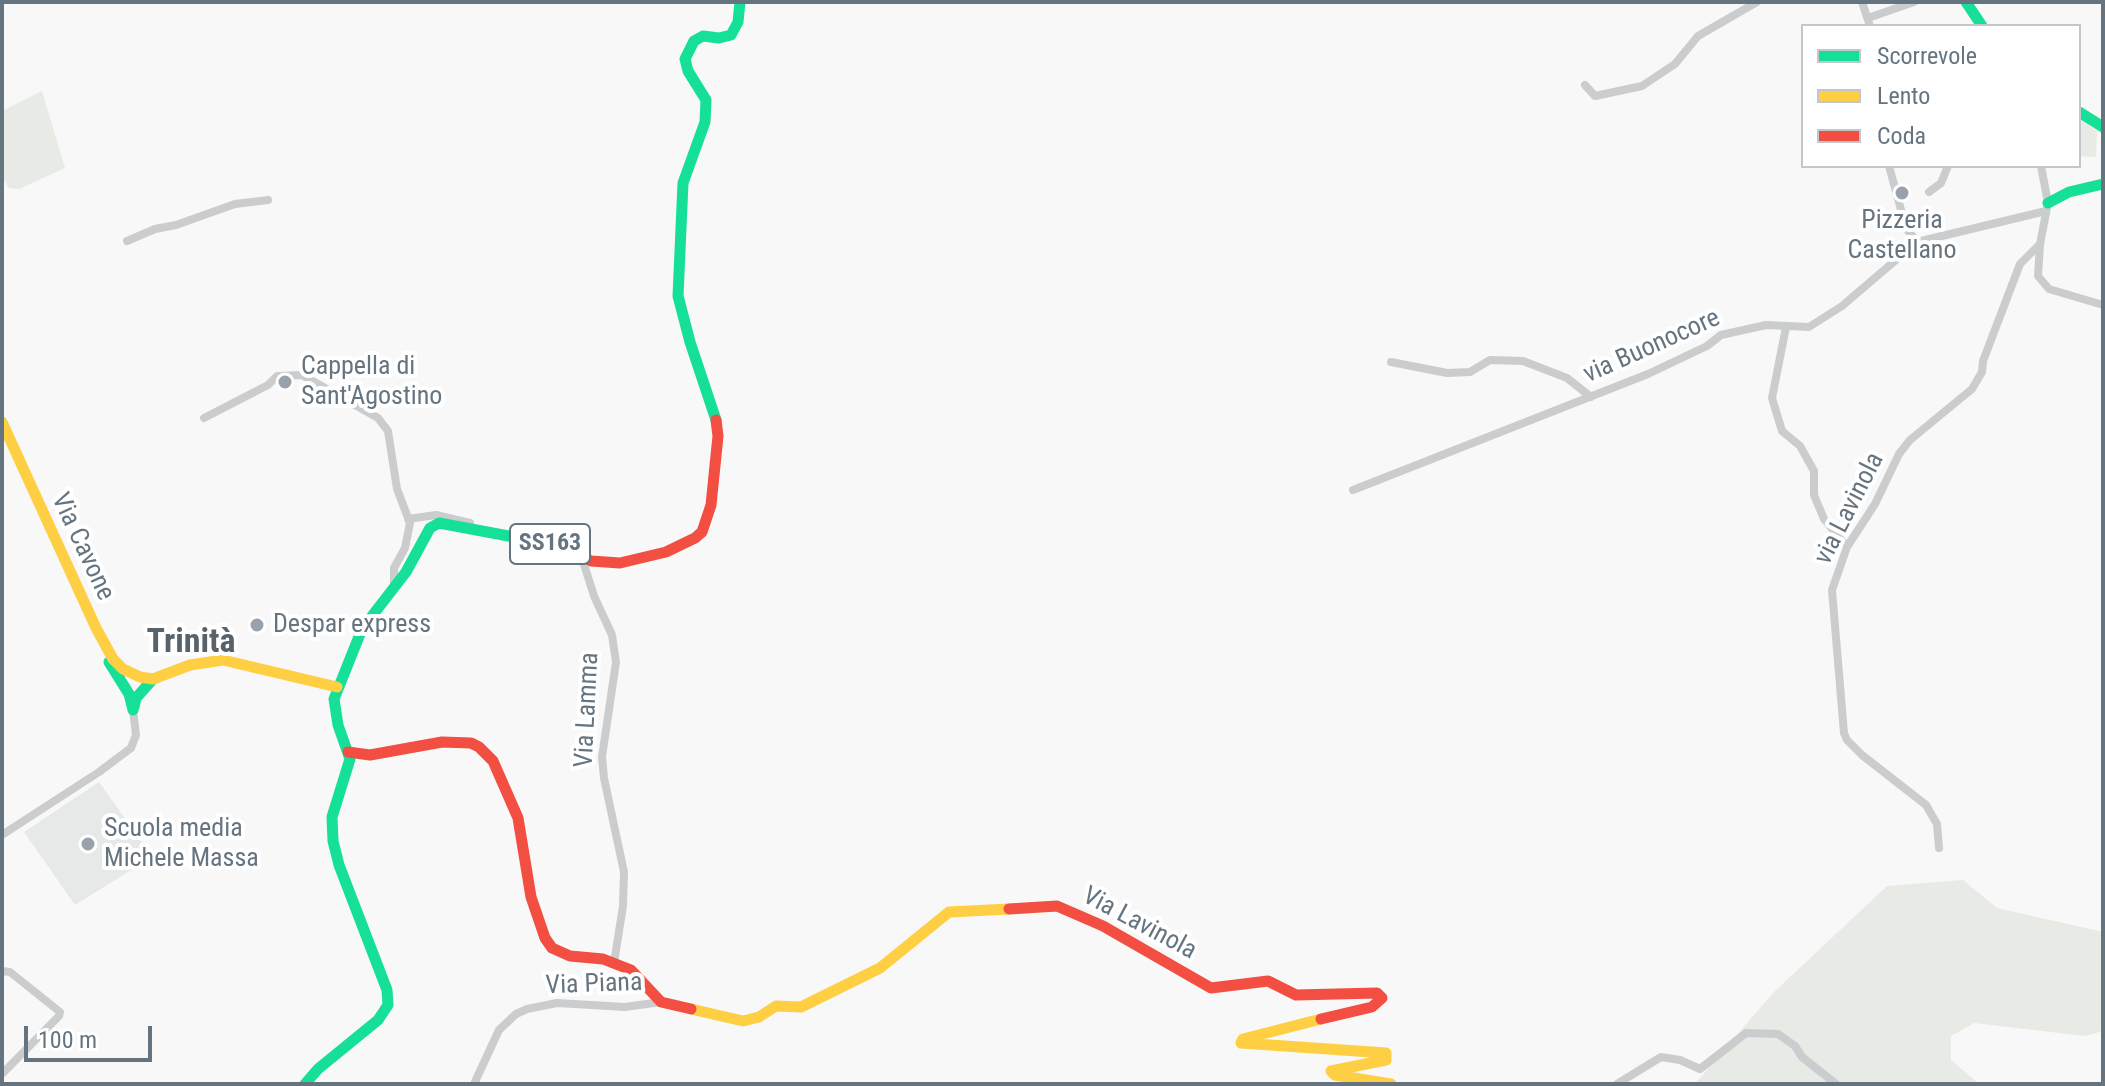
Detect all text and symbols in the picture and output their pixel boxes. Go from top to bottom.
legend [1801,24,2081,168]
text: Scorrevole [1877,42,1977,70]
text: Lento [1877,82,1930,110]
text: Coda [1877,122,1926,150]
marker: Pizzeria Castellano [1893,184,1911,202]
place label: Pizzeria Castellano [1848,205,1956,266]
street label: via Buonocore [1579,303,1725,391]
place label: Cappella di Sant'Agostino [301,351,442,412]
marker: Cappella di Sant'Agostino [276,373,294,391]
street label: via Lavinola [1809,448,1891,570]
street label: Via Cavone [44,488,120,606]
road number: SS163 [510,524,590,564]
place label: Despar express [273,609,431,641]
marker: Despar express [248,616,266,634]
district label: Trinità [147,623,235,663]
street label: Via Lamma [569,652,607,768]
place label: Scuola media Michele Massa [104,813,259,874]
marker: Scuola media Michele Massa [79,835,97,853]
street label: Via Lavinola [1077,881,1201,967]
street label: Via Piana [545,968,643,1002]
scale bar [28,1010,156,1060]
text: 100 m [38,1026,97,1054]

